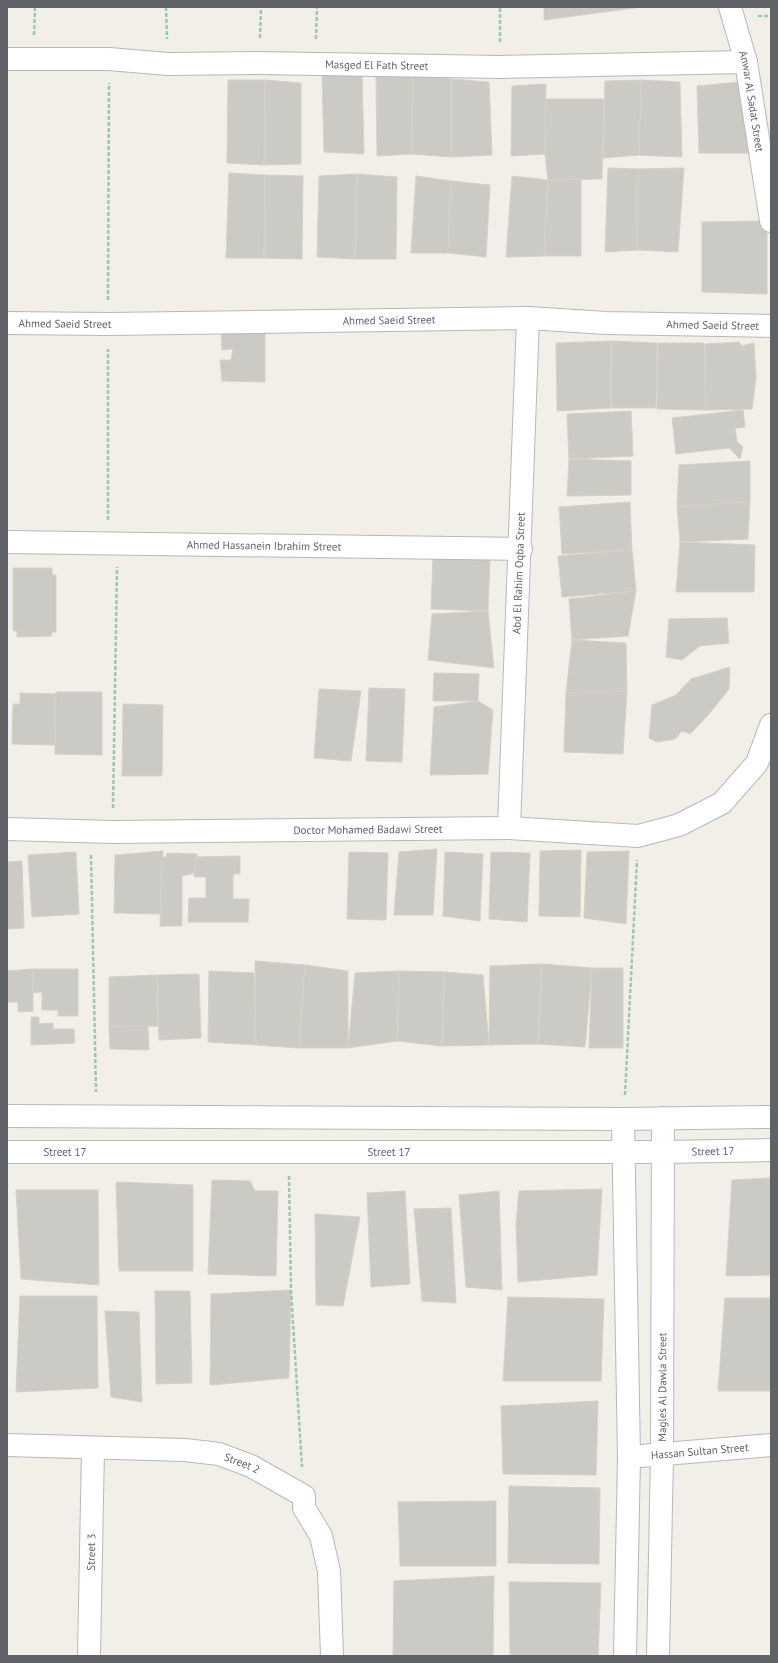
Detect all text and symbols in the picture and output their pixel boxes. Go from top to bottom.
street label: Anwar Al Sadat Street [736,49,767,153]
street label: Masged El Fath Street [325,57,429,73]
street label: Ahmed Saeid Street [343,312,436,328]
street label: Ahmed Saeid Street [19,316,112,331]
street label: Ahmed Saeid Street [666,317,760,333]
street label: Abd El Rahim Oqba Street [509,512,528,634]
street label: Ahmed Hassanein Ibrahim Street [187,537,342,554]
street label: Doctor Mohamed Badawi Street [293,822,443,837]
street label: Street 17 [691,1144,735,1158]
street label: Street 17 [43,1145,87,1159]
street label: Street 17 [367,1145,411,1159]
street label: Magles Al Dawla Street [655,1332,669,1442]
street label: Hassan Sultan Street [650,1440,749,1462]
street label: Street 2 [222,1450,262,1477]
street label: Street 3 [84,1533,98,1571]

